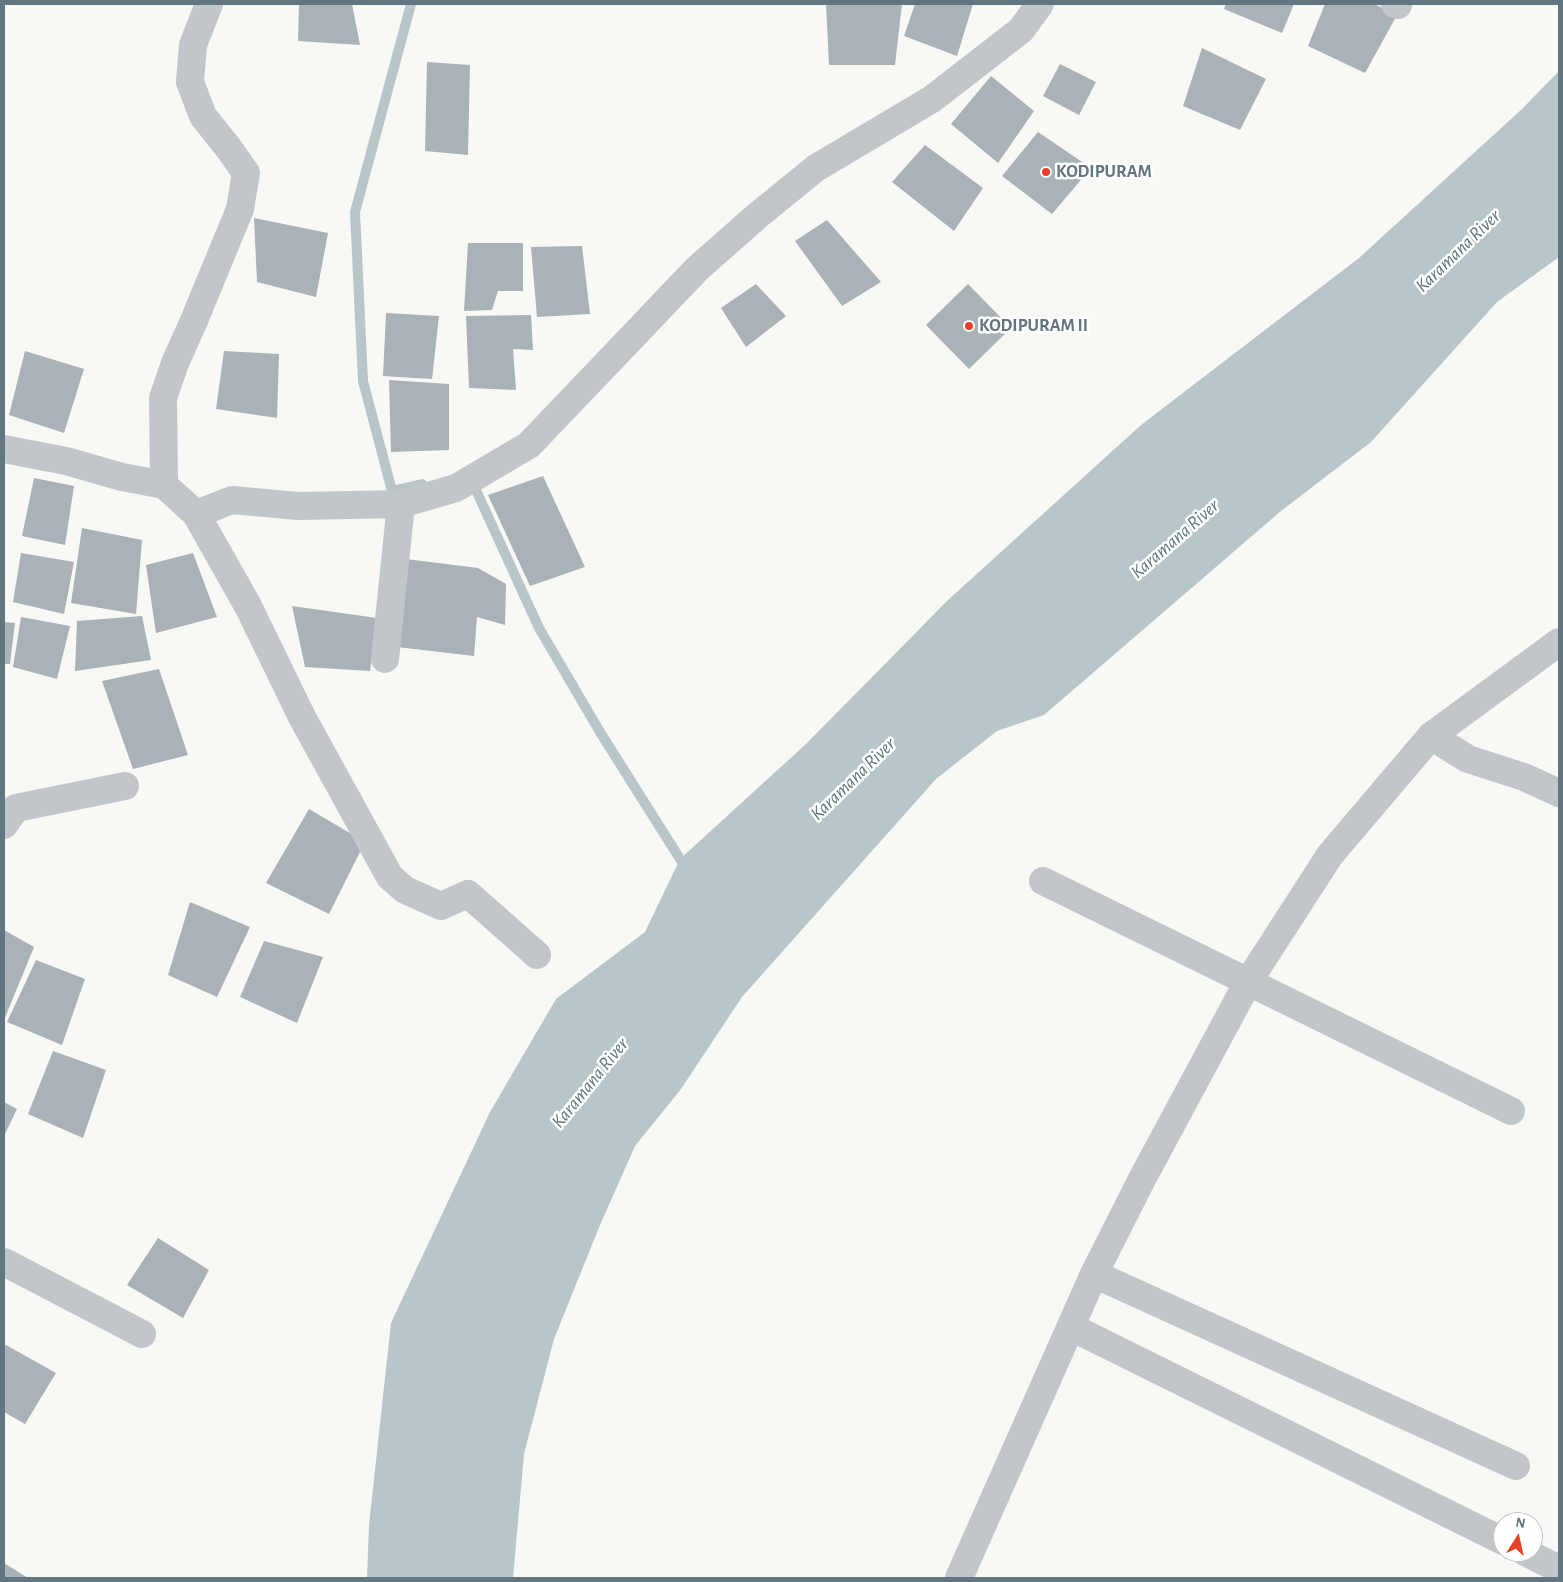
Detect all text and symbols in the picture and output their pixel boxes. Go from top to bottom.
place label: KODIPURAM [1056,161,1152,183]
marker: KODIPURAM [1040,166,1052,178]
water label: Karamana River [1411,205,1505,297]
place label: KODIPURAM II [979,315,1088,337]
marker: KODIPURAM II [963,320,975,332]
water label: Karamana River [1126,495,1224,583]
water label: Karamana River [806,733,900,825]
water label: Karamana River [547,1033,633,1133]
north arrow [1493,1512,1543,1562]
text: N [1514,1515,1526,1531]

